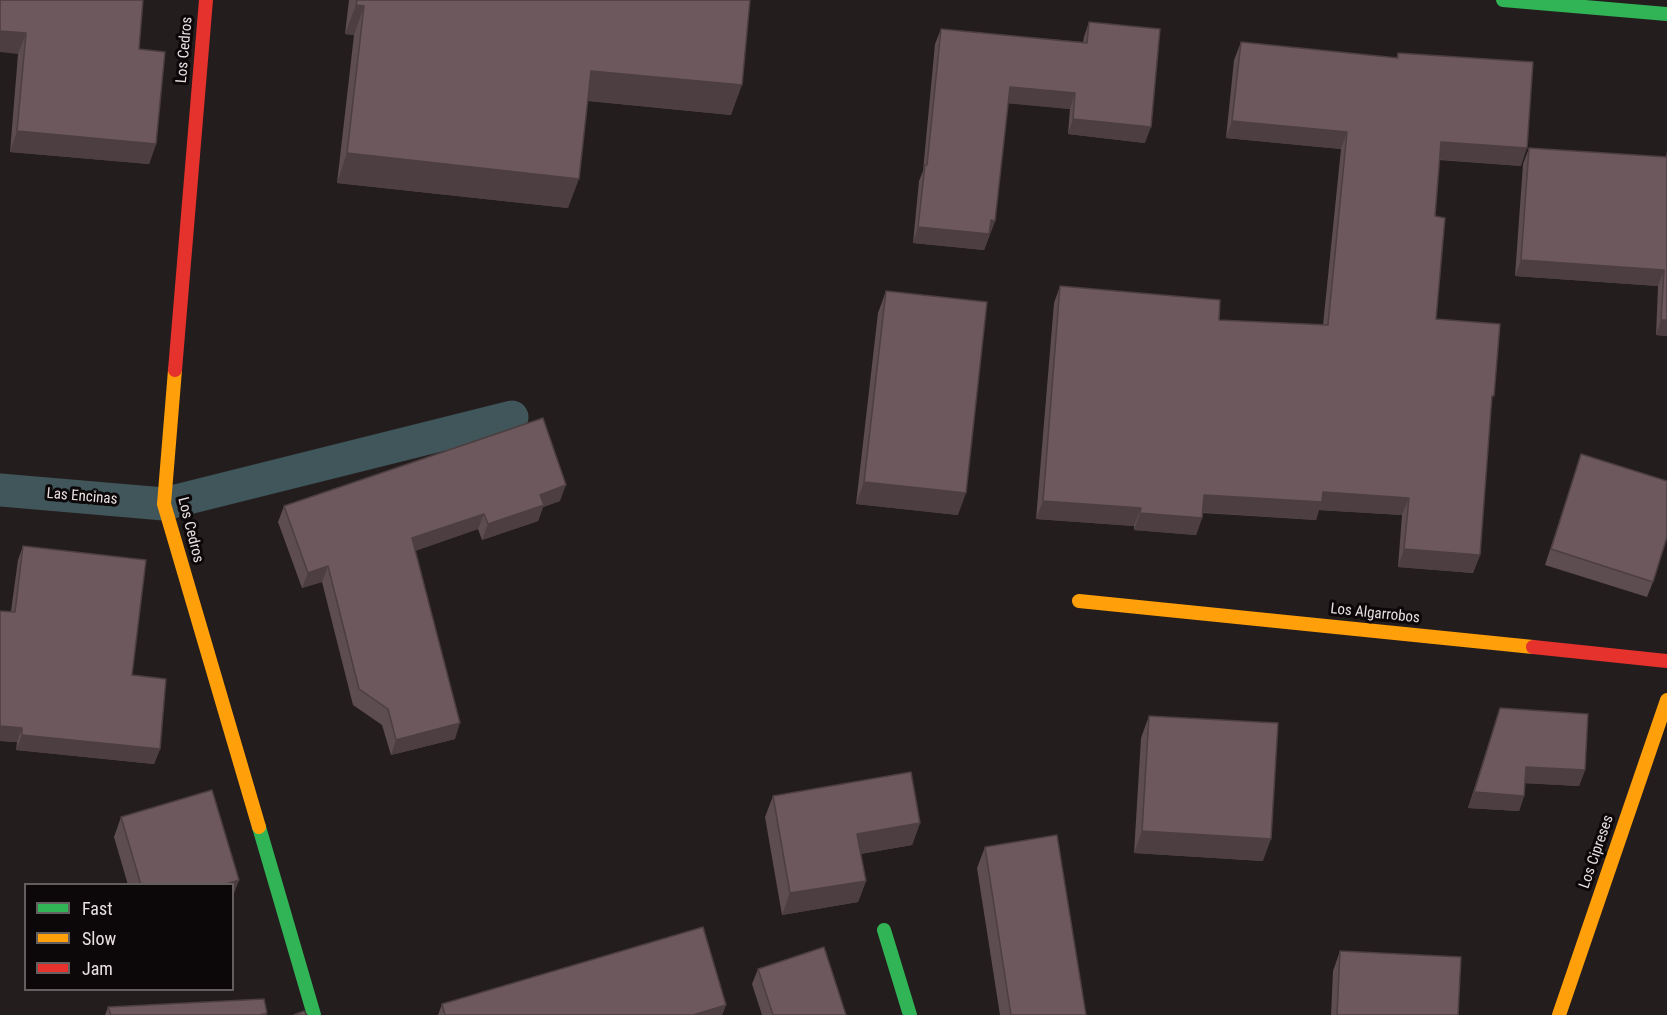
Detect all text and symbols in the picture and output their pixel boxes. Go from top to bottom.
street label: Los Cedros [173,16,197,84]
street label: Las Encinas [46,485,118,509]
street label: Los Cedros [173,495,207,565]
street label: Los Algarrobos [1329,600,1421,628]
street label: Los Cipreses [1576,813,1618,891]
legend [24,883,234,991]
text: Fast [82,898,113,919]
text: Slow [82,928,116,949]
text: Jam [82,958,113,979]

